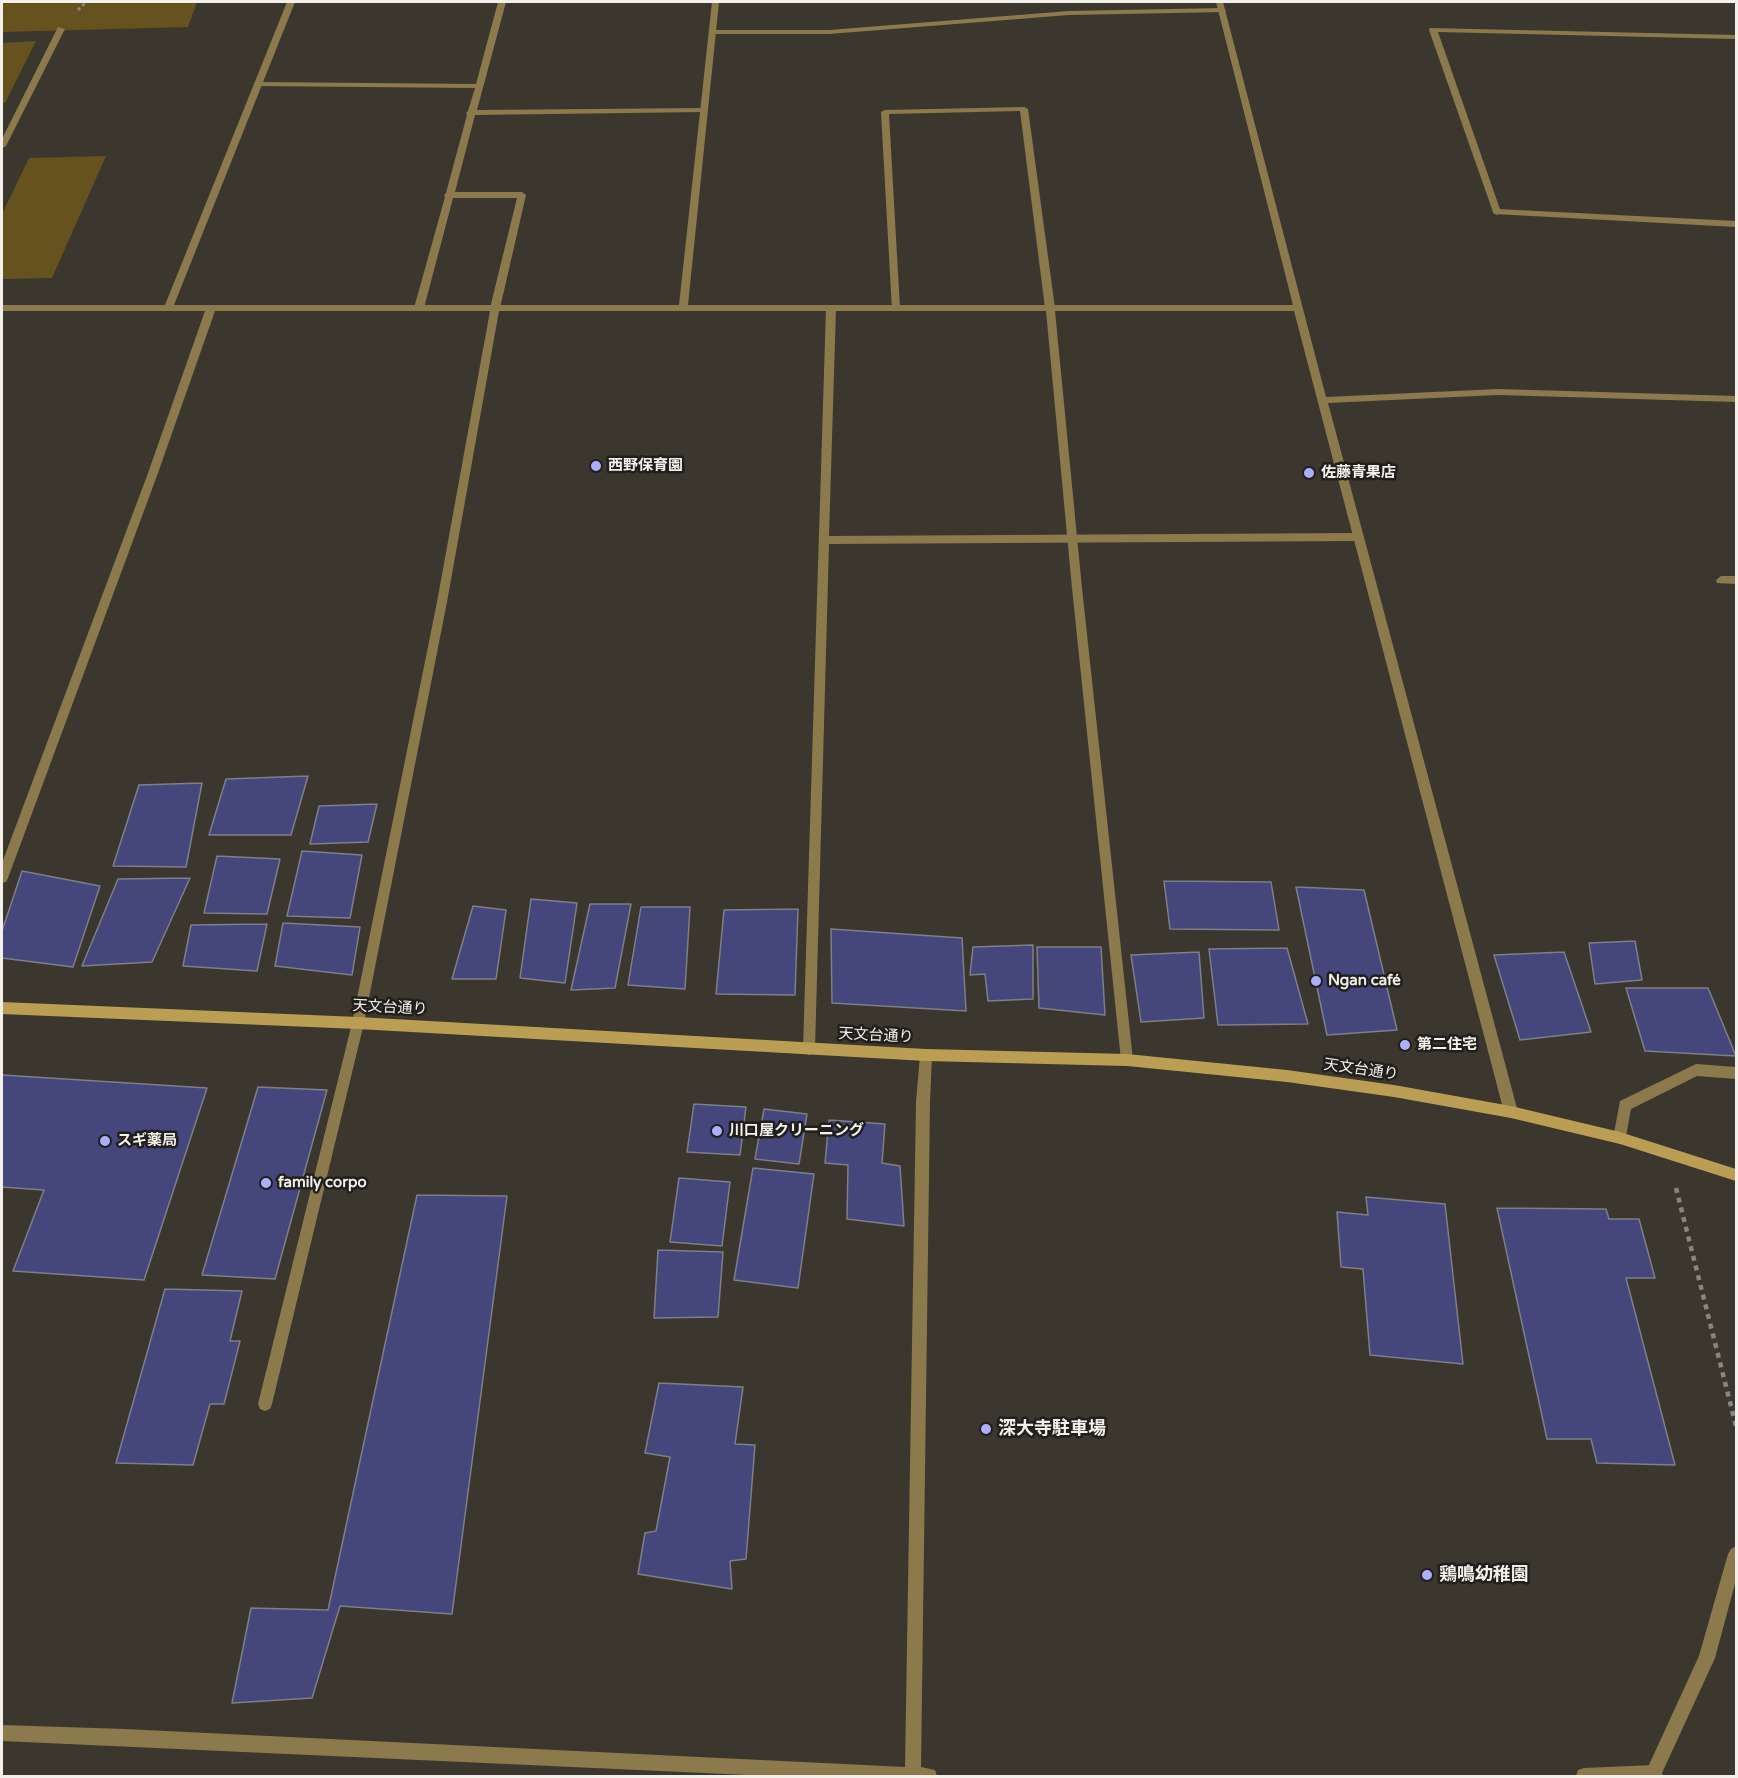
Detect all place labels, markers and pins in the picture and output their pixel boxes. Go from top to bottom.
place label: 西野保育園 [608,457,683,475]
marker: 西野保育園 [589,459,603,473]
place label: 佐藤青果店 [1321,464,1396,482]
marker: 佐藤青果店 [1302,466,1316,480]
place label: Ngan café [1328,972,1401,990]
marker: Ngan café [1309,974,1323,988]
place label: 第二住宅 [1417,1036,1477,1054]
marker: 第二住宅 [1398,1038,1412,1052]
place label: 川口屋クリーニング [729,1122,864,1140]
marker: 川口屋クリーニング [710,1124,724,1138]
place label: スギ薬局 [117,1132,177,1150]
marker: スギ薬局 [98,1134,112,1148]
place label: family corpo [278,1174,366,1192]
marker: family corpo [259,1176,273,1190]
place label: 深大寺駐車場 [998,1418,1106,1440]
marker: 深大寺駐車場 [979,1422,993,1436]
place label: 鶏鳴幼稚園 [1439,1564,1529,1586]
marker: 鶏鳴幼稚園 [1420,1568,1434,1582]

